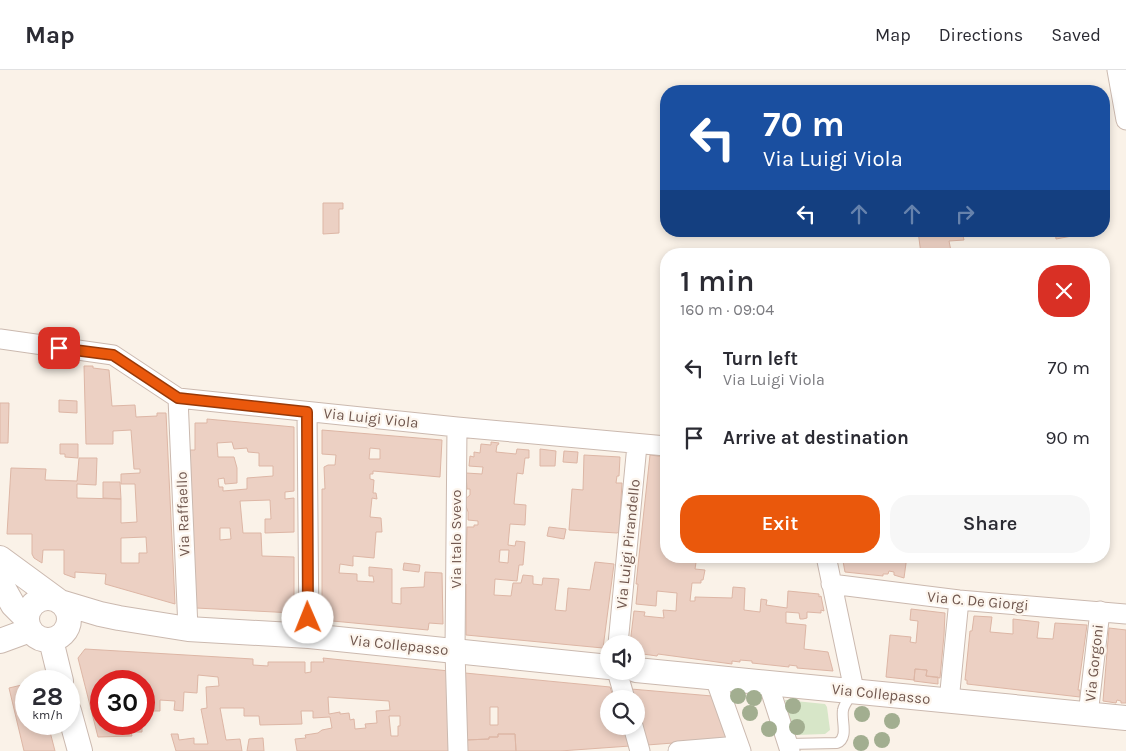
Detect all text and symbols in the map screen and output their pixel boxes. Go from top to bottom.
text: Map [25,21,75,49]
text: Map [875,24,911,46]
text: Directions [939,24,1023,46]
text: Saved [1051,24,1101,46]
text: 70 m [763,104,845,145]
icon: left [680,105,745,170]
text: Via Luigi Viola [763,146,903,172]
icon: left [792,200,820,228]
icon: ahead [845,200,873,228]
icon: ahead [898,200,926,228]
icon: right [951,200,979,228]
text: 1 min [680,263,754,299]
button: close [1038,265,1090,317]
text: 160 m · 09:04 [680,300,774,319]
pin [38,327,80,369]
icon: arrive [45,334,73,362]
text: Turn left [723,348,798,370]
icon: left [680,354,708,382]
text: 70 m [1048,357,1090,379]
text: Via Luigi Viola [723,370,825,389]
street label: Via Luigi Viola [323,404,419,432]
icon: arrive [680,424,708,452]
text: Arrive at destination [723,427,909,449]
text: 90 m [1045,427,1090,449]
street label: Via Raffaello [173,471,193,557]
street label: Via Luigi Pirandello [612,478,644,610]
street label: Via Italo Svevo [447,490,465,588]
button: Exit [680,495,880,553]
button: Share [890,495,1090,553]
street label: Via C. De Giorgi [927,588,1029,614]
position arrow [281,591,333,643]
street label: Via Gorgoni [1081,623,1107,703]
street label: Via Collepasso [349,631,449,659]
map controls [600,635,645,735]
button: sound [600,635,645,680]
speed limit sign: 30 [90,670,155,735]
street label: Via Collepasso [831,680,931,708]
text: 28 [32,682,63,711]
button: search [600,690,645,735]
text: km/h [32,708,63,722]

